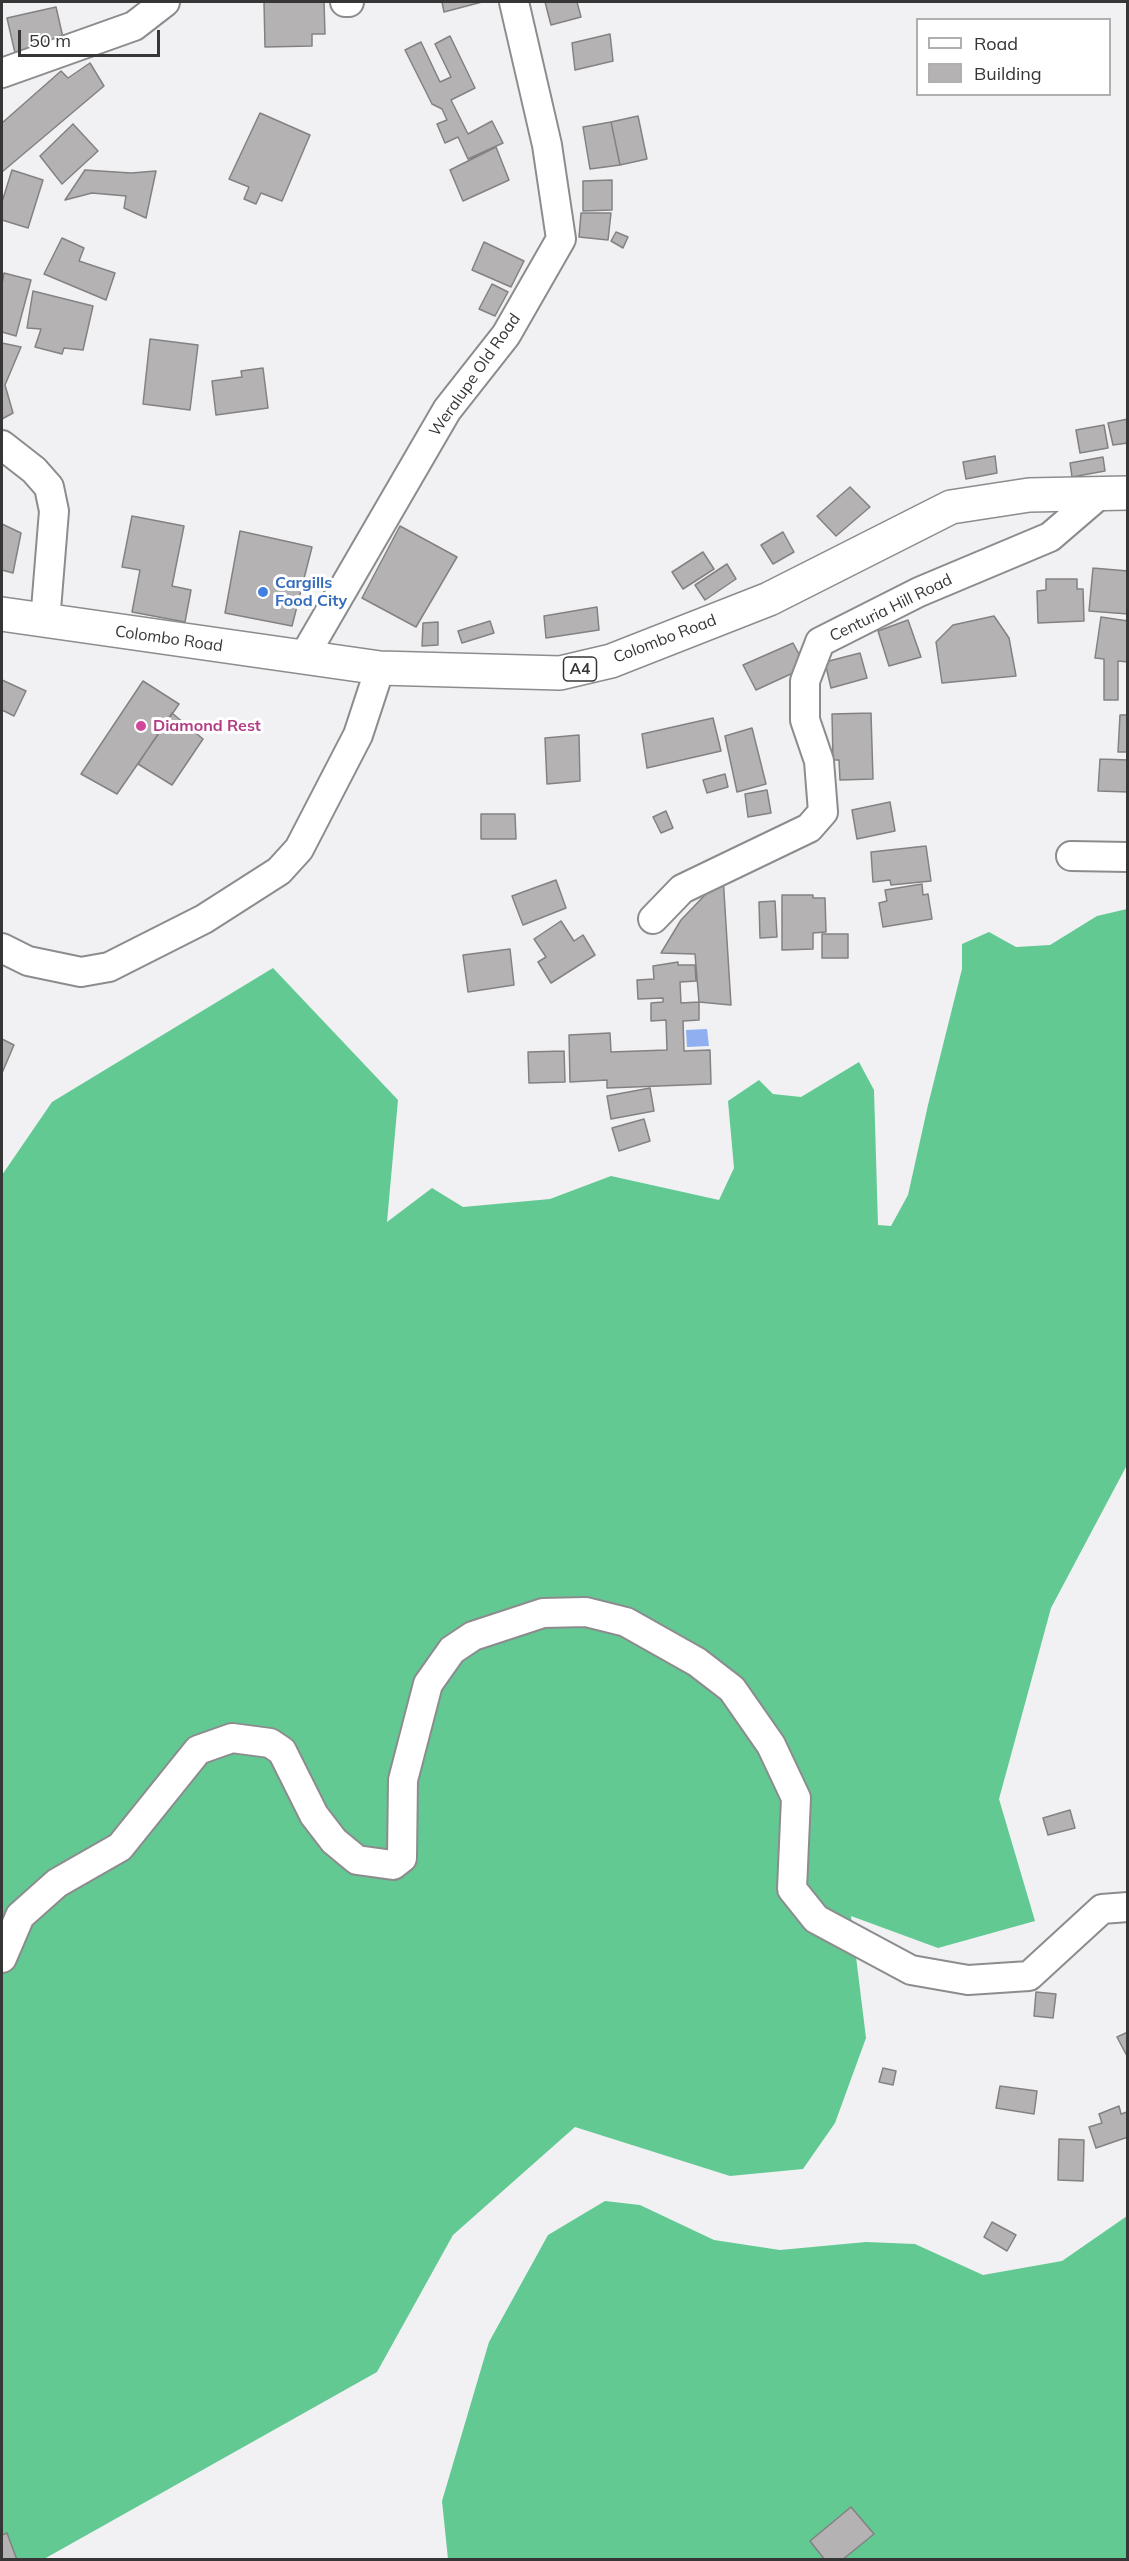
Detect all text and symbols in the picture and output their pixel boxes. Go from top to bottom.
scale bar [21,18,164,56]
legend [916,18,1111,96]
text: 50 m [29,29,71,52]
text: Road [974,32,1018,55]
text: Building [974,62,1042,85]
street label: Weralupe Old Road [425,310,525,440]
street label: Centuria Hill Road [827,570,955,646]
place label: Cargills Food City [275,573,347,611]
marker: Cargills Food City [256,585,270,599]
street label: Colombo Road [611,611,719,667]
street label: Colombo Road [114,622,224,656]
road number: A4 [564,657,596,681]
place label: Diamond Rest [153,716,261,736]
marker: Diamond Rest [134,719,148,733]

